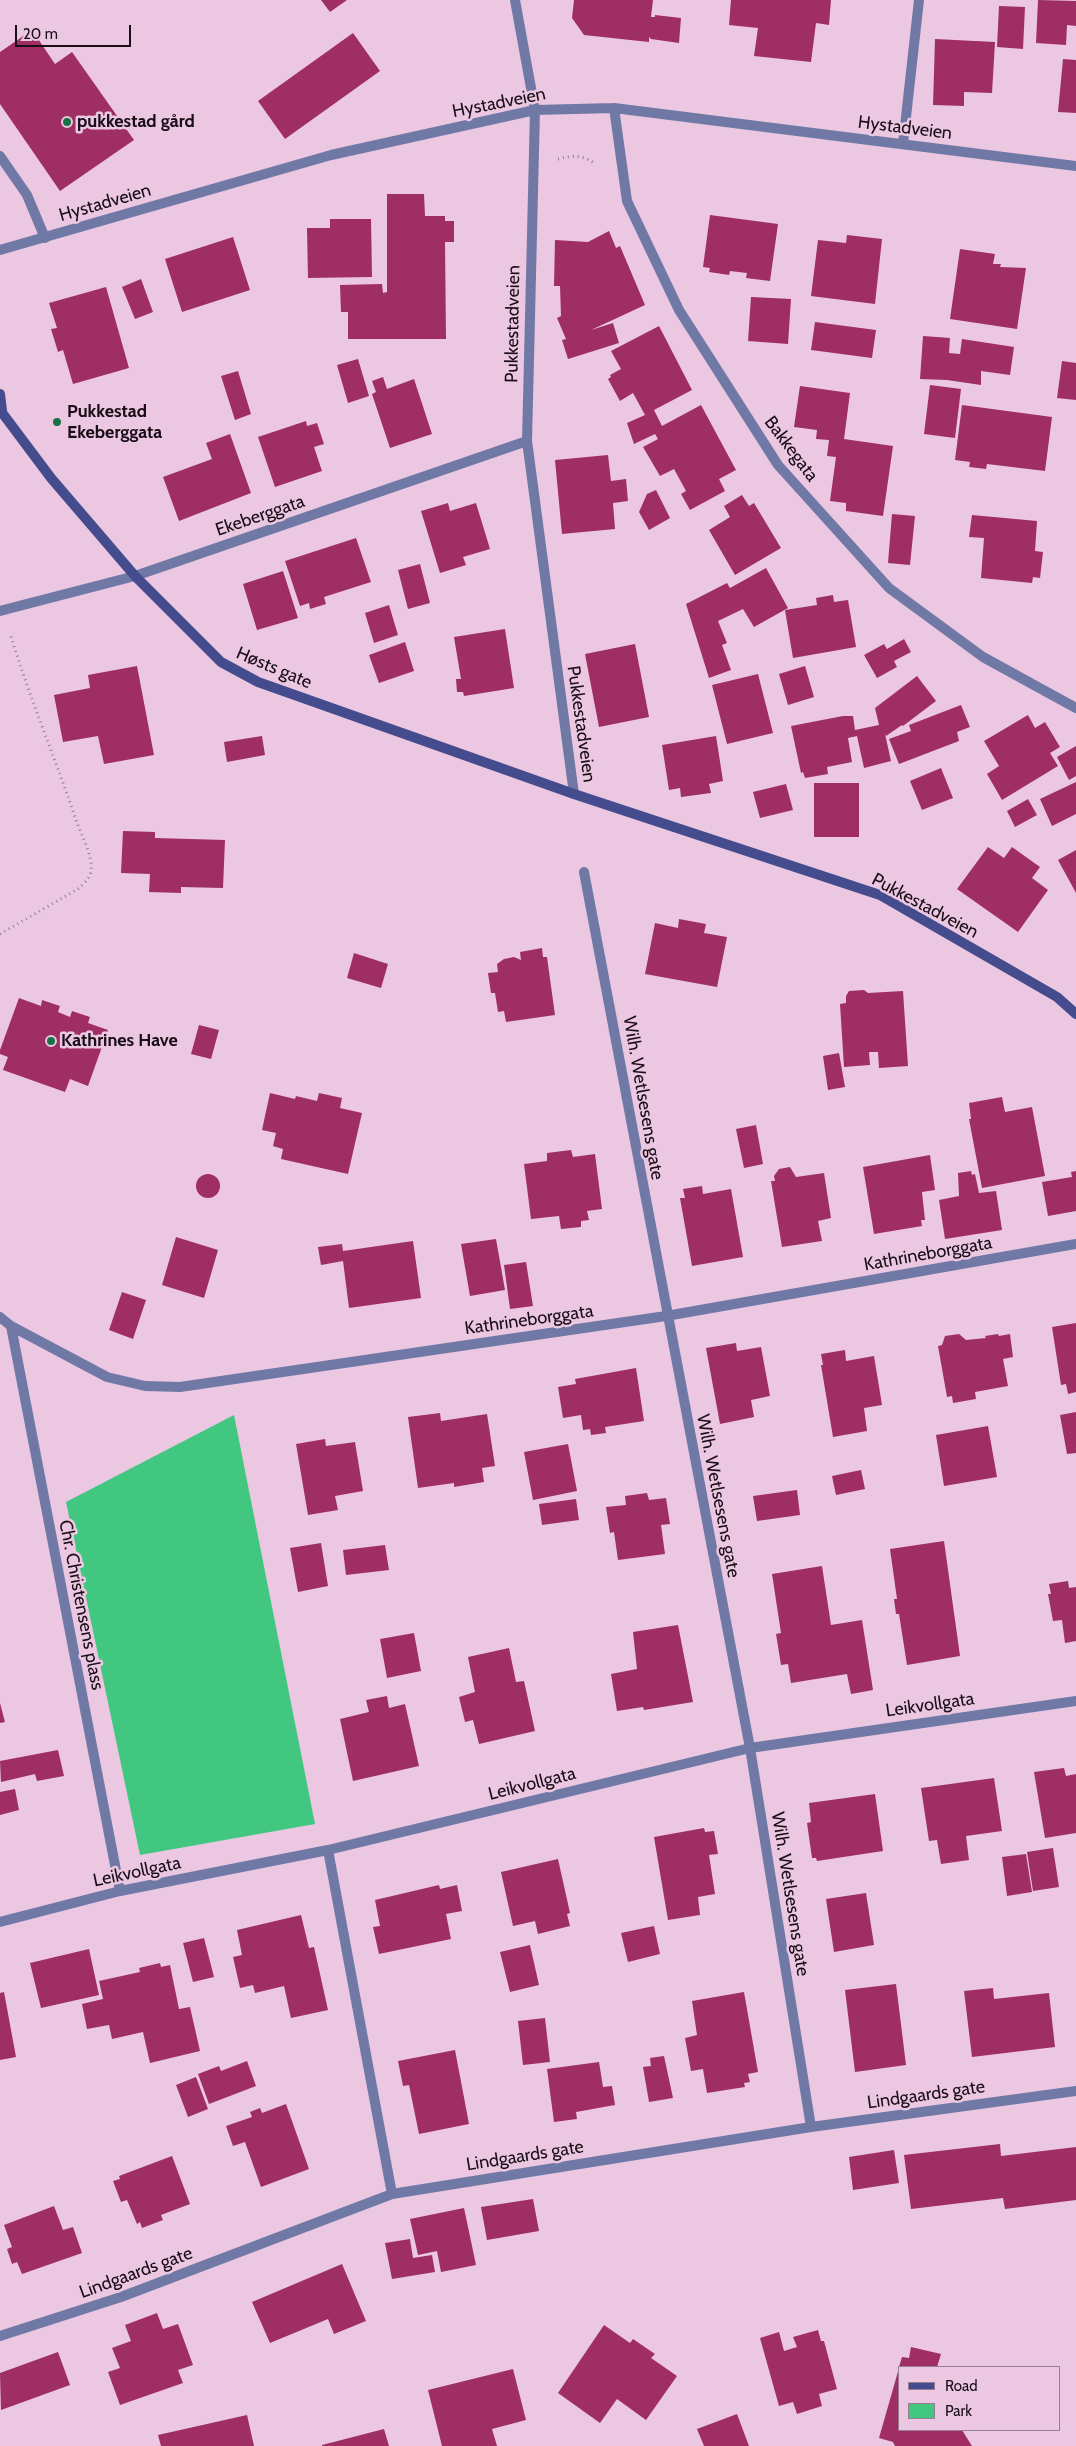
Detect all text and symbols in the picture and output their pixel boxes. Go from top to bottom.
scale bar [18,15,134,47]
text: 20 m [23,25,58,43]
street label: Hystadveien [450,83,548,123]
place label: pukkestad gård [77,111,195,133]
street label: Hystadveien [857,112,953,144]
marker: pukkestad gård [61,116,73,128]
street label: Hystadveien [56,180,154,226]
street label: Pukkestadveien [501,265,525,383]
place label: Pukkestad Ekeberggata [67,401,162,444]
street label: Bakkegata [759,412,823,486]
marker: Pukkestad Ekeberggata [51,416,63,428]
street label: Ekeberggata [213,491,307,541]
street label: Høsts gate [233,642,315,694]
street label: Pukkestadveien [562,664,600,784]
street label: Pukkestadveien [868,869,982,943]
street label: Wilh. Wetlsesens gate [618,1014,668,1182]
place label: Kathrines Have [61,1030,178,1052]
marker: Kathrines Have [45,1035,57,1047]
street label: Kathrineborggata [862,1232,994,1276]
street label: Kathrineborggata [463,1300,595,1340]
street label: Wilh. Wetlsesens gate [692,1412,744,1580]
street label: Chr. Christensens plass [54,1518,108,1692]
street label: Leikvollgata [884,1688,976,1722]
street label: Leikvollgata [486,1763,578,1805]
street label: Wilh. Wetlsesens gate [766,1810,814,1978]
street label: Leikvollgata [91,1852,183,1892]
street label: Lindgaards gate [866,2076,986,2114]
street label: Lindgaards gate [465,2136,585,2176]
street label: Lindgaards gate [77,2243,195,2303]
legend [898,2366,1061,2431]
text: Road [945,2377,978,2395]
text: Park [945,2402,972,2420]

